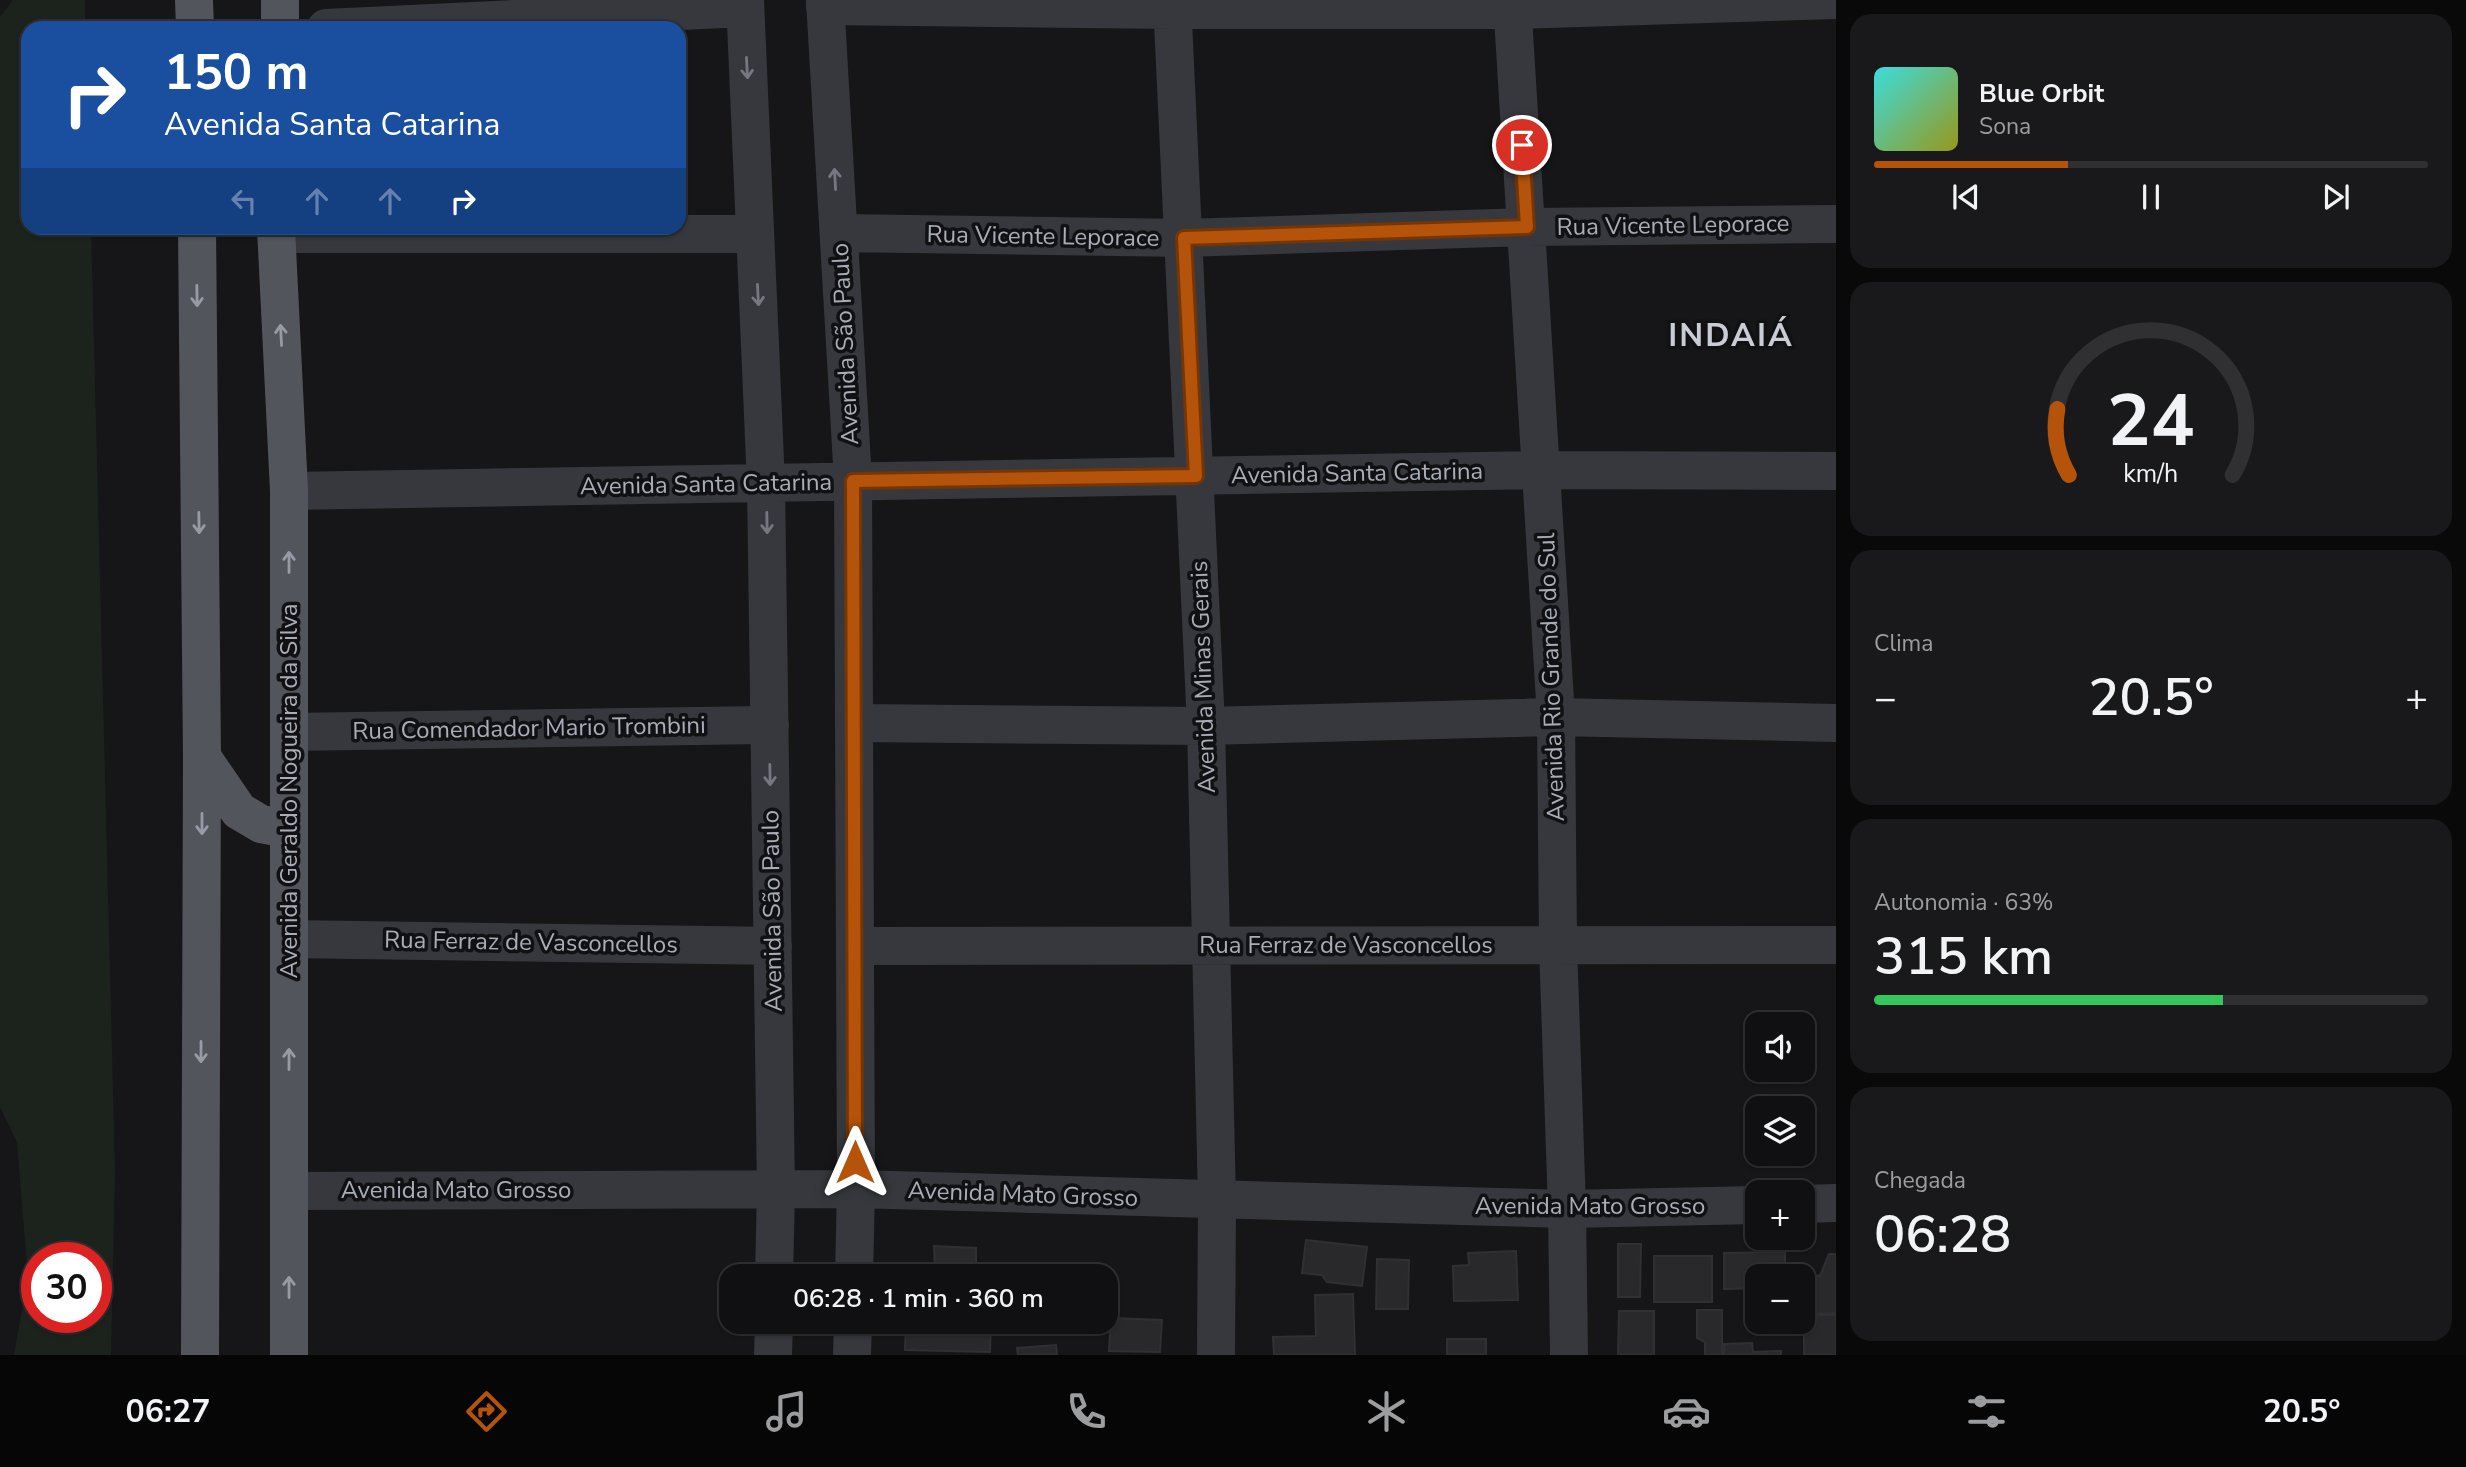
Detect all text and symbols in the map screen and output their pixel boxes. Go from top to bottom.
text: 150 m [164,39,308,106]
icon: right [49,49,140,140]
one-way arrow [741,56,754,79]
text: Blue Orbit [1979,76,2104,111]
text: Avenida Santa Catarina [164,103,501,146]
text: Sona [1979,111,2031,142]
pin [1492,115,1552,175]
icon: arrive [1503,126,1541,164]
one-way arrow [829,168,842,191]
icon: previous [1947,178,1985,216]
icon: pause [2132,178,2170,216]
icon: next [2317,178,2355,216]
icon: left [225,182,263,220]
icon: ahead [298,182,336,220]
icon: ahead [371,182,409,220]
icon: right [444,182,482,220]
street label: Rua Vicente Leporace [1556,207,1790,243]
street label: Rua Vicente Leporace [926,218,1160,254]
street label: Avenida São Paulo [824,242,866,446]
one-way arrow [190,284,204,307]
one-way arrow [751,284,764,307]
district label: INDAIÁ [1668,314,1794,357]
one-way arrow [275,324,288,347]
text: 24 [2107,372,2195,472]
street label: Avenida Santa Catarina [1231,455,1483,491]
text: km/h [2123,457,2179,491]
street label: Avenida Santa Catarina [580,466,832,502]
one-way arrow [193,511,206,534]
one-way arrow [760,511,774,534]
street label: Avenida Rio Grande do Sul [1530,532,1572,822]
one-way arrow [282,551,296,574]
street label: Avenida Minas Gerais [1183,560,1223,794]
street label: Avenida Geraldo Nogueira da Silva [273,604,305,978]
text: Clima [1874,628,1934,659]
text: 20.5° [2088,662,2214,733]
text: − [1874,673,1897,724]
text: + [2405,673,2428,724]
street label: Rua Comendador Mario Trombini [352,709,706,747]
one-way arrow [763,763,777,786]
street label: Avenida São Paulo [754,810,790,1012]
one-way arrow [195,812,209,835]
text: Autonomia · 63% [1874,887,2054,918]
text: 315 km [1874,921,2053,992]
street label: Rua Ferraz de Vasconcellos [384,923,678,961]
street label: Rua Ferraz de Vasconcellos [1199,929,1493,961]
map controls [1745,1012,1815,1334]
button: sound [1745,1012,1815,1082]
one-way arrow [194,1040,208,1063]
one-way arrow [282,1048,296,1071]
button: layers [1745,1096,1815,1166]
position arrow [818,1125,892,1199]
text: Chegada [1874,1165,1966,1196]
street label: Avenida Mato Grosso [341,1174,571,1206]
street label: Avenida Mato Grosso [907,1174,1139,1214]
button: + [1745,1180,1815,1250]
street label: Avenida Mato Grosso [1475,1190,1705,1222]
text: 06:28 [1874,1199,2011,1270]
speed limit sign: 30 [21,1242,112,1333]
button: − [1745,1264,1815,1334]
one-way arrow [282,1276,296,1299]
text: 06:28 · 1 min · 360 m [793,1281,1044,1316]
icon: directions [462,1387,511,1436]
icon: music [762,1387,811,1436]
icon: phone [1062,1387,1111,1436]
icon: climate [1362,1387,1411,1436]
icon: car [1662,1387,1711,1436]
icon: filters [1962,1387,2011,1436]
text: 06:27 [126,1390,210,1433]
text: 20.5° [2263,1390,2340,1433]

